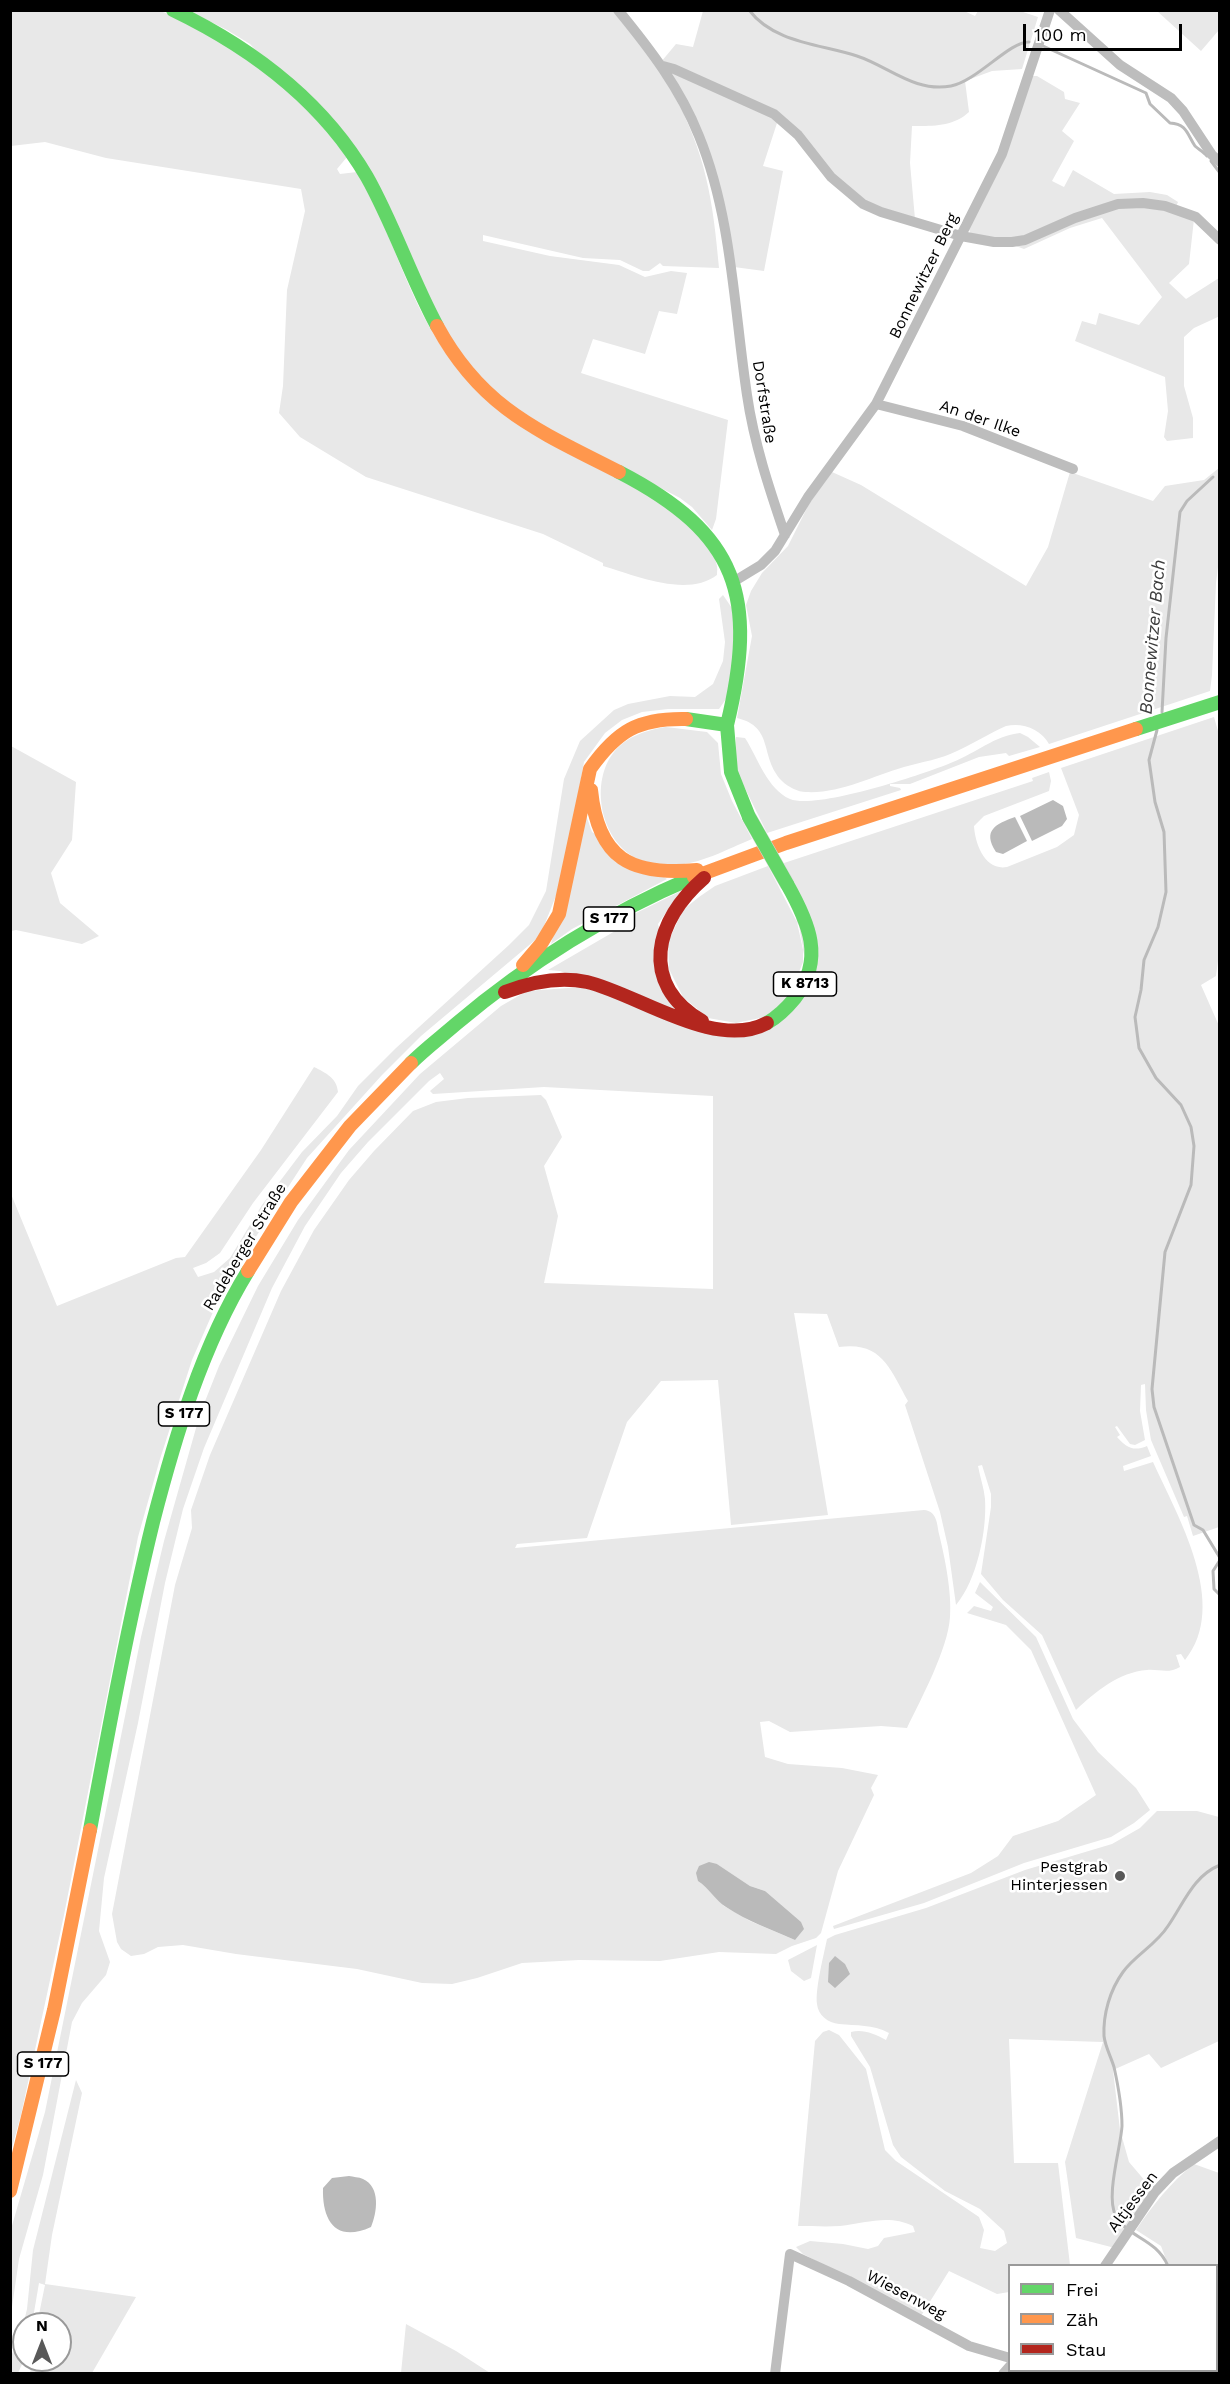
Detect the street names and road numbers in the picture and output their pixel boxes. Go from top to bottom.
street label: Bonnewitzer Berg [885,210,963,342]
street label: Dorfstraße [748,359,780,445]
street label: An der Ilke [937,396,1023,442]
road number: S 177 [584,907,634,931]
road number: K 8713 [774,972,836,996]
street label: Radeberger Straße [199,1180,291,1314]
road number: S 177 [158,1402,210,1426]
road number: S 177 [18,2052,68,2076]
street label: Altjessen [1104,2168,1162,2236]
street label: Wiesenweg [863,2266,949,2324]

